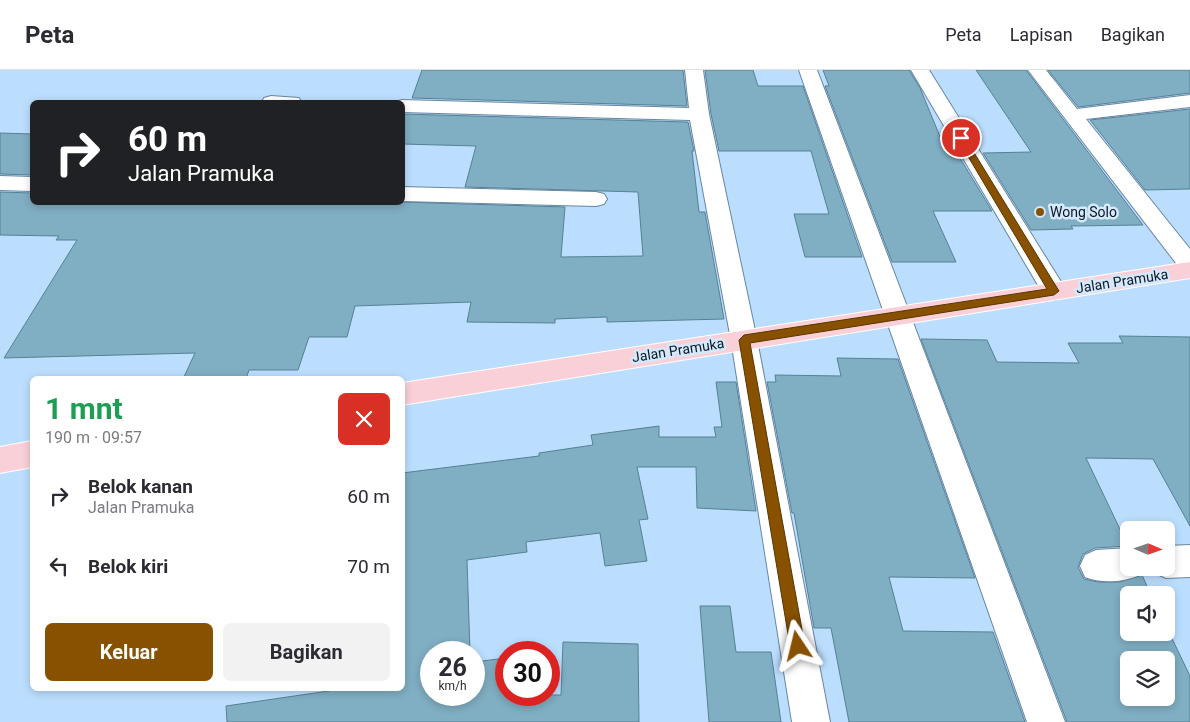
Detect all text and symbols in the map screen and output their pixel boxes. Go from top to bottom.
text: Peta [25,21,74,49]
text: Peta [945,24,982,45]
text: Lapisan [1010,24,1073,45]
text: Bagikan [1101,24,1165,45]
pin [940,117,982,159]
text: 60 m [128,119,207,160]
icon: right [45,120,110,185]
icon: arrive [947,124,975,152]
text: Jalan Pramuka [128,161,274,186]
place label: Wong Solo [1050,204,1117,220]
marker: Wong Solo [1034,206,1046,218]
street label: Jalan Pramuka [1075,266,1169,296]
street label: Jalan Pramuka [631,335,725,365]
text: 1 mnt [45,391,123,426]
button: close [338,393,390,445]
text: 190 m · 09:57 [45,428,142,447]
text: Belok kanan [88,475,193,498]
icon: right [45,482,73,510]
text: 60 m [347,485,390,508]
text: Jalan Pramuka [88,498,195,517]
north arrow [1120,521,1175,576]
map controls [1120,521,1175,706]
icon: left [45,552,73,580]
text: Belok kiri [88,555,168,578]
text: 70 m [347,555,390,578]
button: sound [1120,586,1175,641]
position arrow [771,619,823,671]
button: Keluar [45,623,213,681]
button: Bagikan [223,623,390,681]
speed limit sign: 30 [495,641,560,706]
button: layers [1120,651,1175,706]
text: 26 [438,653,467,682]
text: km/h [438,679,467,693]

